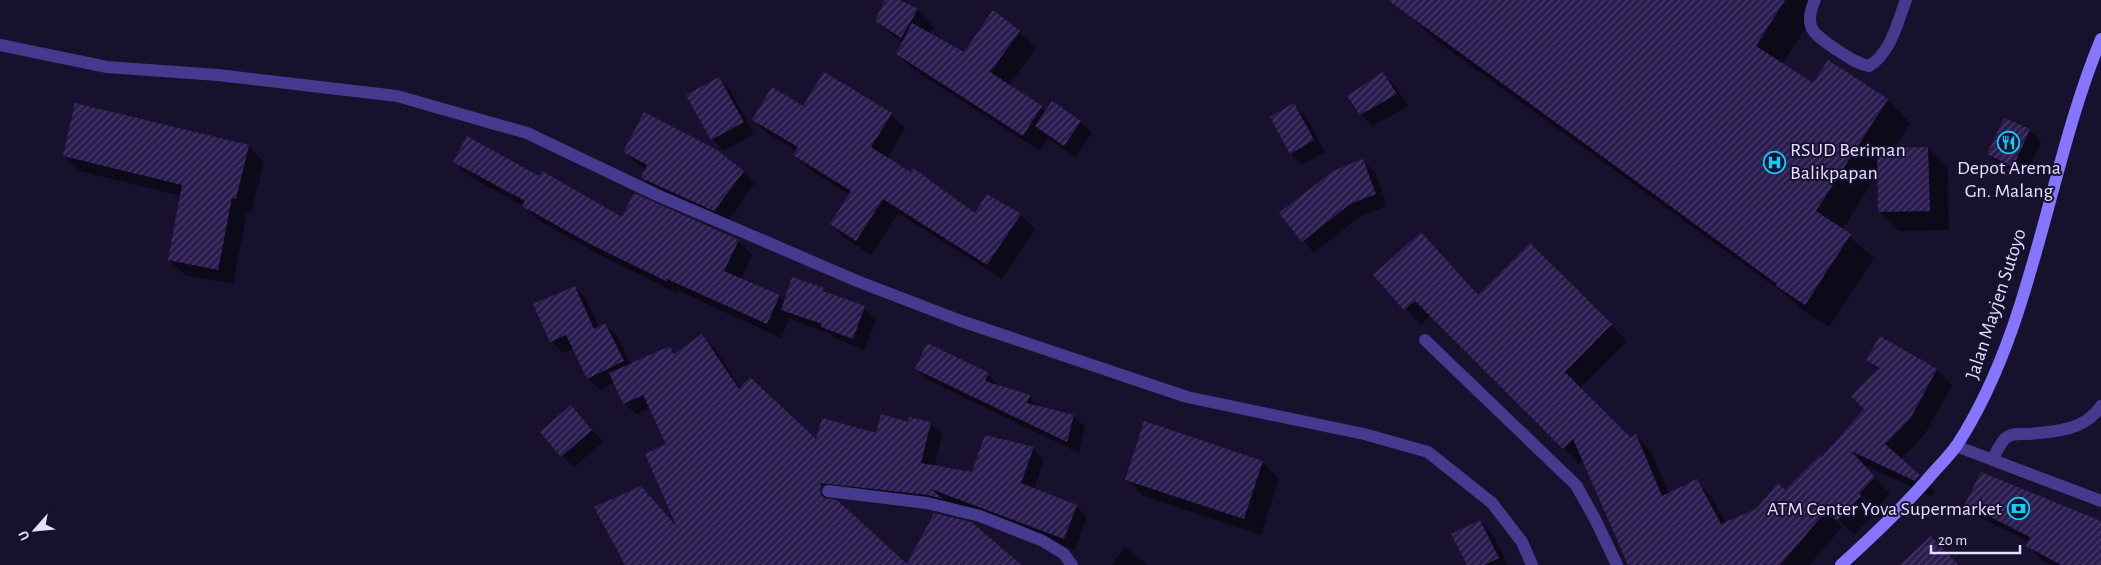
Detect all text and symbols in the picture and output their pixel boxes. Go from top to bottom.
restaurant icon: Depot Arema Gn. Malang [1997,130,2021,154]
place label: RSUD Beriman Balikpapan [1790,140,1906,183]
hospital icon: RSUD Beriman Balikpapan [1762,150,1786,174]
place label: Depot Arema Gn. Malang [1957,158,2061,201]
street label: Jalan Mayjen Sutoyo [1962,226,2030,382]
bank icon: ATM Center Yova Supermarket [2006,497,2030,521]
place label: ATM Center Yova Supermarket [1767,499,2003,519]
north arrow [10,505,60,555]
scale bar [1931,522,2020,554]
text: U [16,528,33,543]
text: 20 m [1938,533,1967,548]

